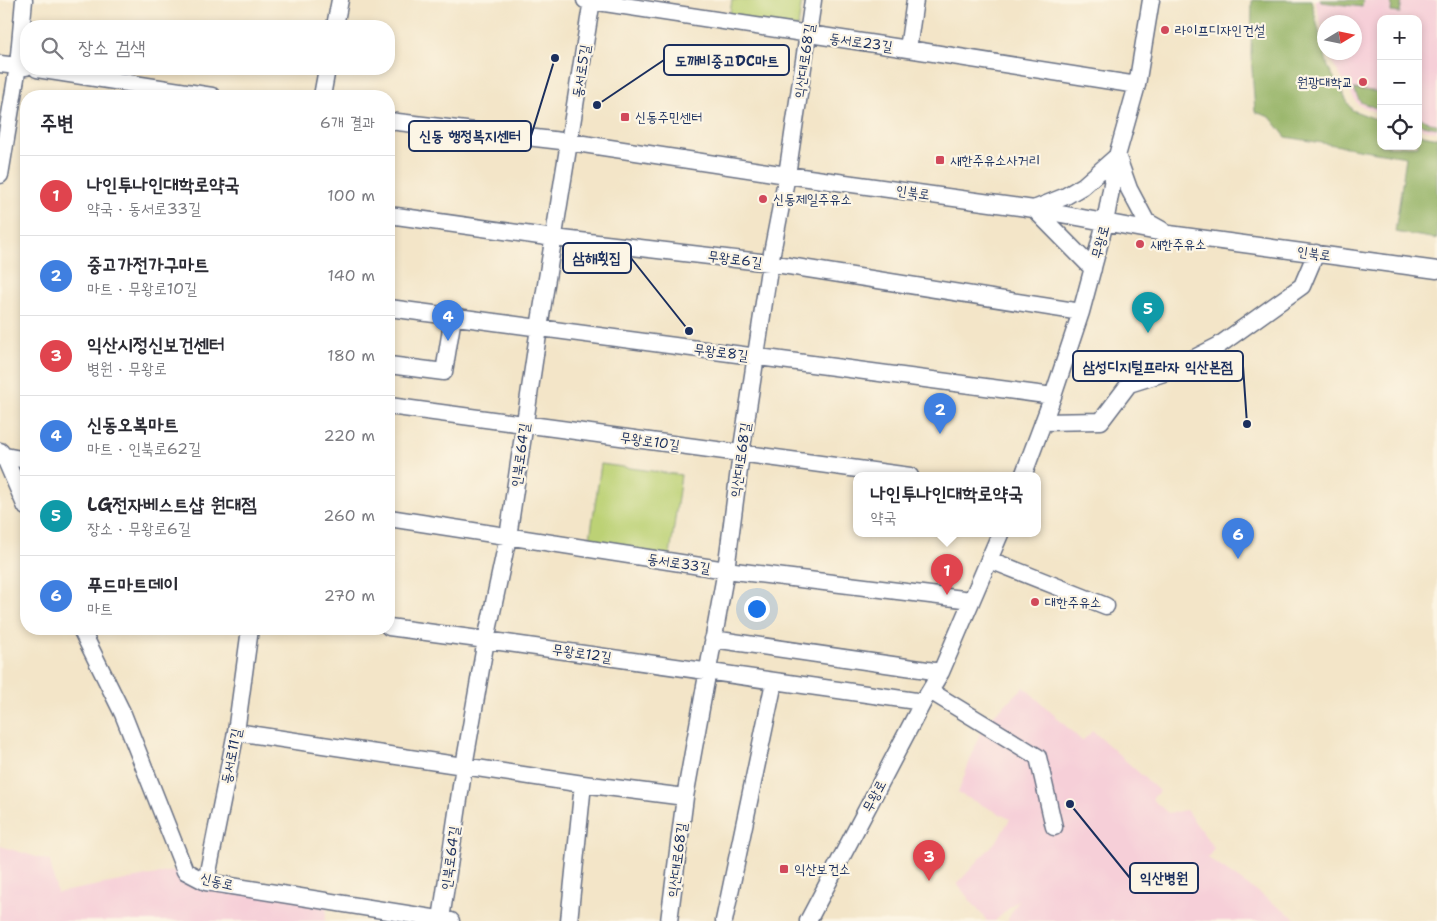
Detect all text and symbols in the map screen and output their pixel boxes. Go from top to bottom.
north arrow [1317,15,1362,60]
map controls [1377,15,1422,150]
button: + [1377,15,1422,60]
search box [20,20,395,75]
place label: 라이프디자인건설 [1175,21,1265,39]
street label: 익산대로68길 [790,22,818,100]
marker: 라이프디자인건설 [1159,24,1171,36]
street label: 동서로23길 [828,29,895,55]
icon: search [38,34,66,62]
text: 장소 검색 [78,35,146,60]
street label: 동서로5길 [568,42,594,99]
callout: 도깨비중고DC마트 [664,45,789,75]
text: 도깨비중고DC마트 [675,51,779,71]
button: − [1377,60,1422,105]
place label: 원광대학교 [1297,73,1353,91]
marker: 원광대학교 [1357,76,1369,88]
button: locate [1377,105,1422,150]
place label: 신동주민센터 [635,108,703,126]
text: 주변 [40,109,74,137]
marker: 신동주민센터 [619,111,631,123]
text: 6개 결과 [320,112,375,133]
callout: 신동 행정복지센터 [409,121,531,151]
text: 신동 행정복지센터 [419,126,521,146]
place label: 새한주유소사거리 [950,151,1040,169]
marker: 새한주유소사거리 [934,154,946,166]
text: 나인투나인대학로약국 [87,172,240,197]
street label: 인북로 [895,181,931,203]
text: 1 [52,185,60,206]
text: 100 m [327,185,375,206]
place label: 신동제일주유소 [773,190,852,208]
marker: 신동제일주유소 [757,193,769,205]
text: 약국 · 동서로33길 [87,198,201,219]
street label: 무왕로 [1087,223,1113,261]
place label: 새한주유소 [1150,235,1206,253]
marker: 새한주유소 [1134,238,1146,250]
street label: 인북로 [1296,242,1332,264]
callout: 삼해횟집 [563,243,631,273]
street label: 무왕로6길 [707,247,764,271]
text: 삼해횟집 [572,248,621,268]
text: 중고가전가구마트 [87,252,209,277]
text: 2 [50,265,62,286]
text: 140 m [328,265,375,286]
text: 마트 · 무왕로10길 [87,278,197,299]
pin: 5 [1132,292,1164,333]
pin: 4 [432,300,464,341]
text: 익산시정신보건센터 [87,332,225,357]
street label: 무왕로8길 [693,340,750,364]
text: 3 [50,345,62,366]
text: 180 m [327,345,375,366]
callout: 삼성디지털프라자 익산본점 [1073,351,1243,381]
text: 삼성디지털프라자 익산본점 [1082,357,1233,377]
text: 병원 · 무왕로 [87,358,167,379]
pin: 2 [924,393,956,434]
text: 신동오복마트 [87,412,179,437]
street label: 인북로64길 [507,421,533,488]
street label: 익산대로68길 [726,421,754,499]
text: 4 [50,425,62,446]
text: 220 m [323,425,375,446]
street label: 무왕로10길 [619,428,682,454]
text: 마트 · 인북로62길 [87,438,201,459]
popup [853,472,1041,537]
text: 나인투나인대학로약국 [871,481,1023,506]
text: LG전자베스트샵 원대점 [87,492,257,517]
text: 5 [51,505,61,526]
text: 260 m [323,505,375,526]
text: 약국 [871,507,896,528]
text: 장소 · 무왕로6길 [87,518,191,539]
pin: 6 [1222,518,1254,559]
street label: 동서로33길 [646,549,713,577]
pin: 1 [931,554,963,595]
text: 푸드마트데이 [87,572,179,597]
text: 6 [50,585,62,606]
text: 270 m [324,585,375,606]
place label: 대한주유소 [1045,593,1101,611]
your location [744,596,770,622]
marker: 대한주유소 [1029,596,1041,608]
text: 마트 [87,598,113,619]
street label: 무왕로12길 [551,640,614,666]
street label: 동서로11길 [217,726,245,785]
street label: 무왕로 [858,777,890,815]
street label: 익산대로68길 [663,821,691,898]
street label: 인북로64길 [437,824,463,891]
pin: 3 [913,840,945,881]
place label: 익산보건소 [794,860,850,878]
marker: 익산보건소 [778,863,790,875]
callout: 익산병원 [1130,863,1198,893]
street label: 신동로 [198,868,236,894]
text: 익산병원 [1140,868,1188,888]

